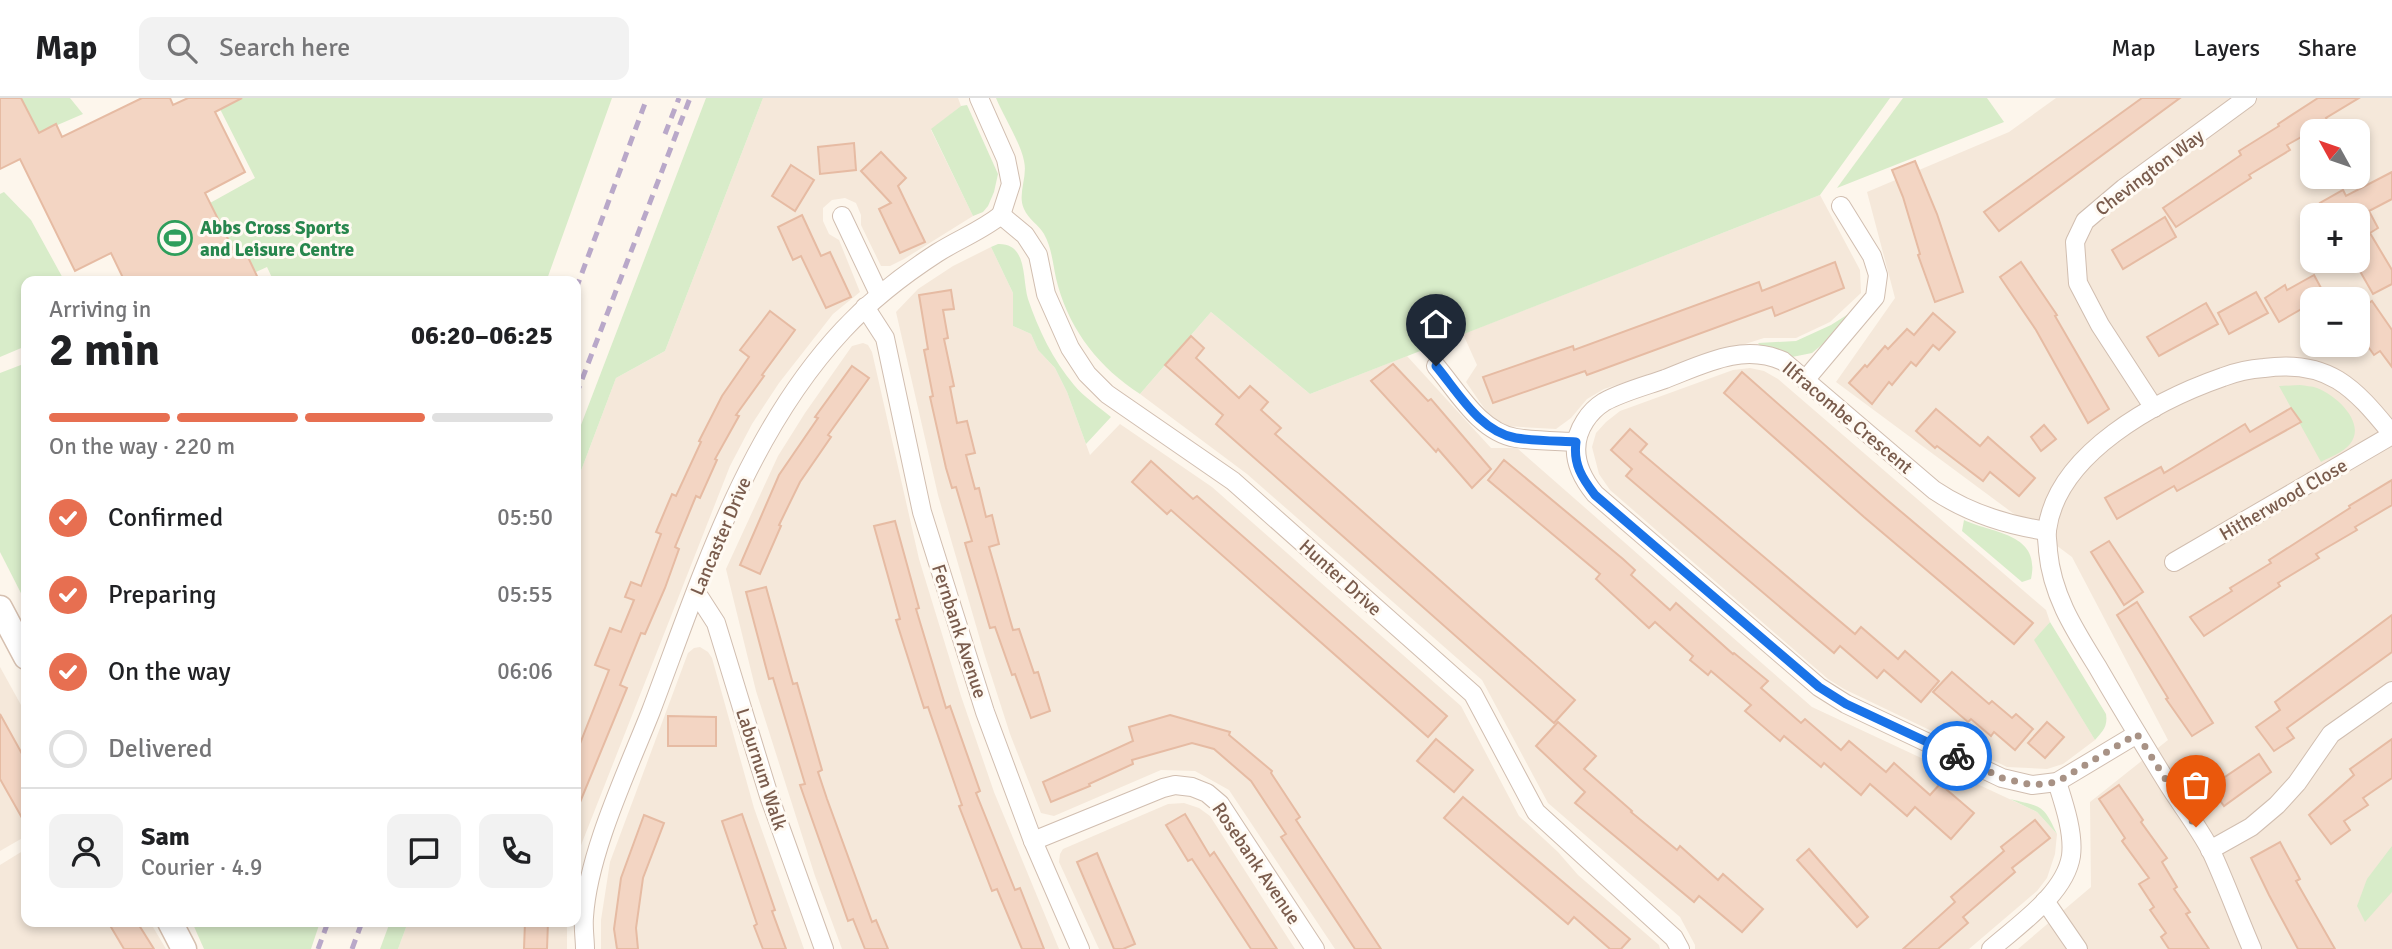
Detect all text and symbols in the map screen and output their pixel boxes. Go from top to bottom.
search box [139,17,629,80]
text: Map [35,28,97,69]
icon: search [163,29,201,67]
text: Search here [219,32,350,64]
text: Map [2111,33,2156,63]
text: Layers [2194,33,2260,63]
text: Share [2298,33,2357,63]
north arrow [2300,119,2370,189]
map controls [2300,119,2370,357]
street label: Chevington Way [2091,124,2209,221]
button: + [2300,203,2370,273]
place label: Abbs Cross Sports and Leisure Centre [200,216,354,262]
sports icon: Abbs Cross Sports and Leisure Centre [156,219,194,257]
button: − [2300,287,2370,357]
pin [1406,294,1466,366]
text: Arriving in [49,295,151,324]
icon: home [1417,305,1455,343]
text: 06:20–06:25 [411,320,553,352]
text: 2 min [49,322,160,378]
street label: Ilfracombe Crescent [1777,356,1918,480]
text: On the way · 220 m [49,432,235,461]
street label: Hitherwood Close [2215,454,2352,546]
street label: Lancaster Drive [685,474,757,599]
icon: check [49,499,87,537]
text: Confirmed [108,502,223,534]
text: 05:50 [497,503,553,532]
street label: Hunter Drive [1294,534,1387,621]
street label: Fernbank Avenue [926,561,992,701]
icon: check [49,576,87,614]
text: Preparing [108,579,216,611]
text: 05:55 [497,580,553,609]
icon: check [49,653,87,691]
text: On the way [108,656,231,688]
text: 06:06 [497,657,553,686]
street label: Laburnum Walk [730,705,792,834]
courier [1922,721,1992,791]
text: Delivered [108,733,213,765]
icon: bike [1938,737,1976,775]
pin [2166,755,2226,827]
icon: bag [2177,766,2215,804]
street label: Rosebank Avenue [1207,798,1306,929]
button: person [49,814,123,888]
button: chat [387,814,461,888]
button: phone [479,814,553,888]
text: Sam [141,821,190,853]
text: Courier · 4.9 [141,853,262,882]

